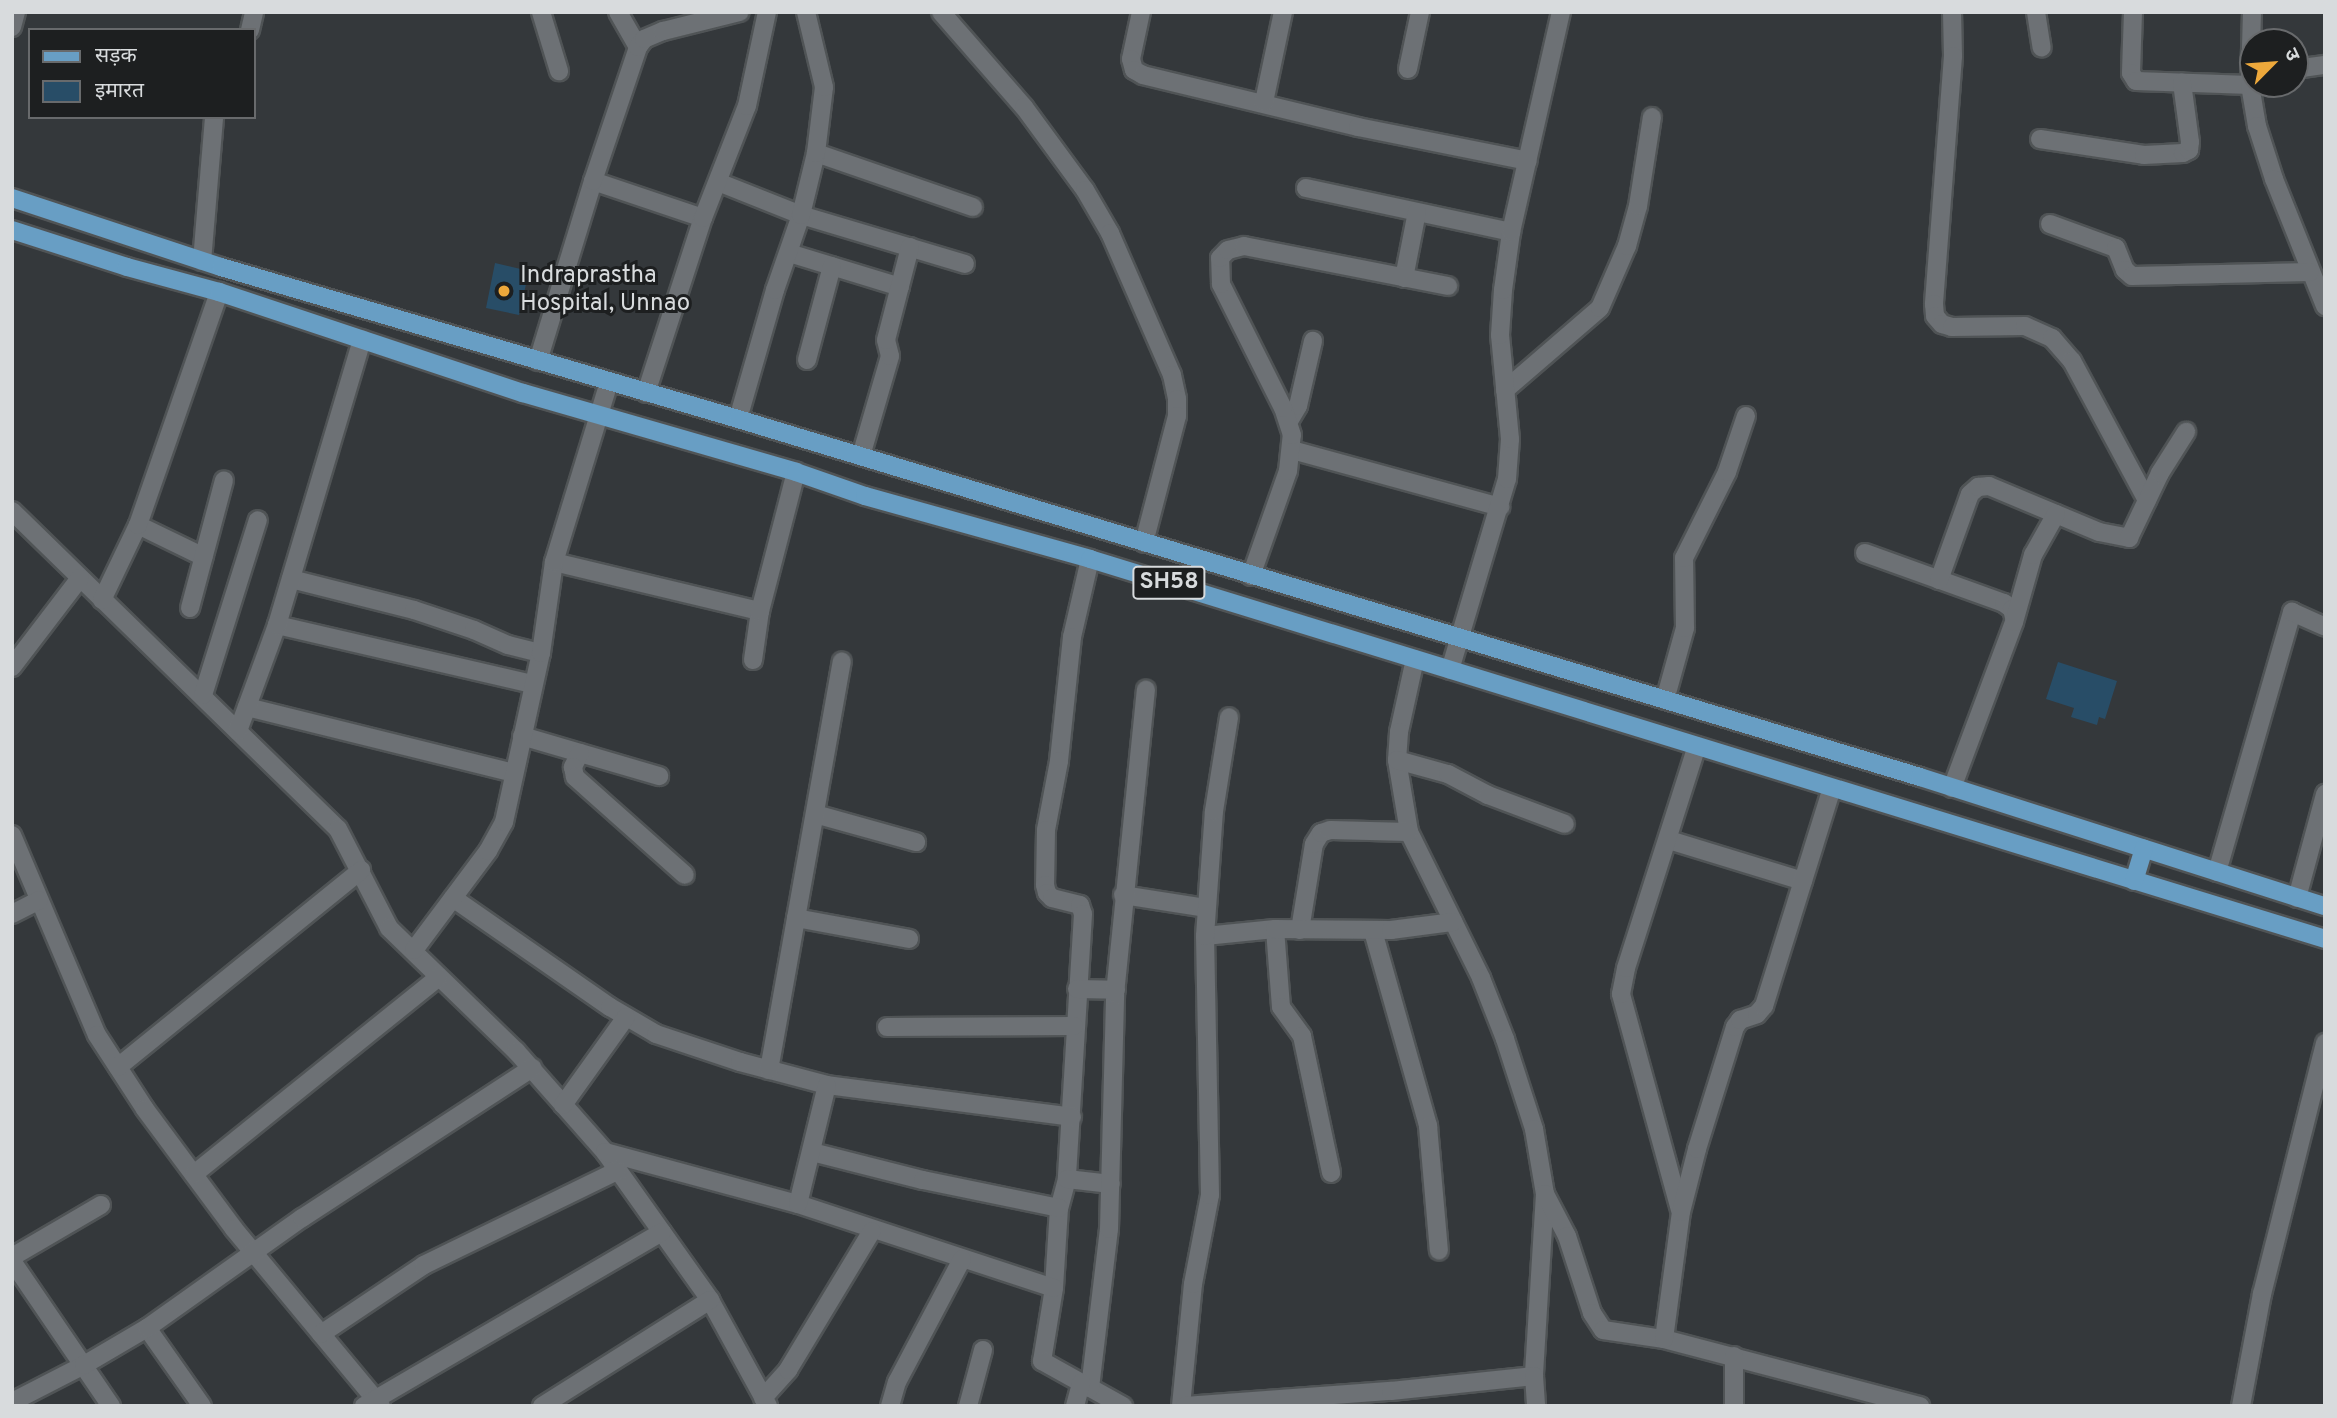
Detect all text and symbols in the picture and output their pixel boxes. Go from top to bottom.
legend [28,28,256,119]
north arrow [2239,28,2309,98]
text: सड़क [95,43,137,70]
text: उ [2278,45,2304,65]
text: इमारत [95,78,144,105]
place label: Indraprastha Hospital, Unnao [520,263,690,319]
marker: Indraprastha Hospital, Unnao [494,281,514,301]
road number: SH58 [1132,564,1206,603]

